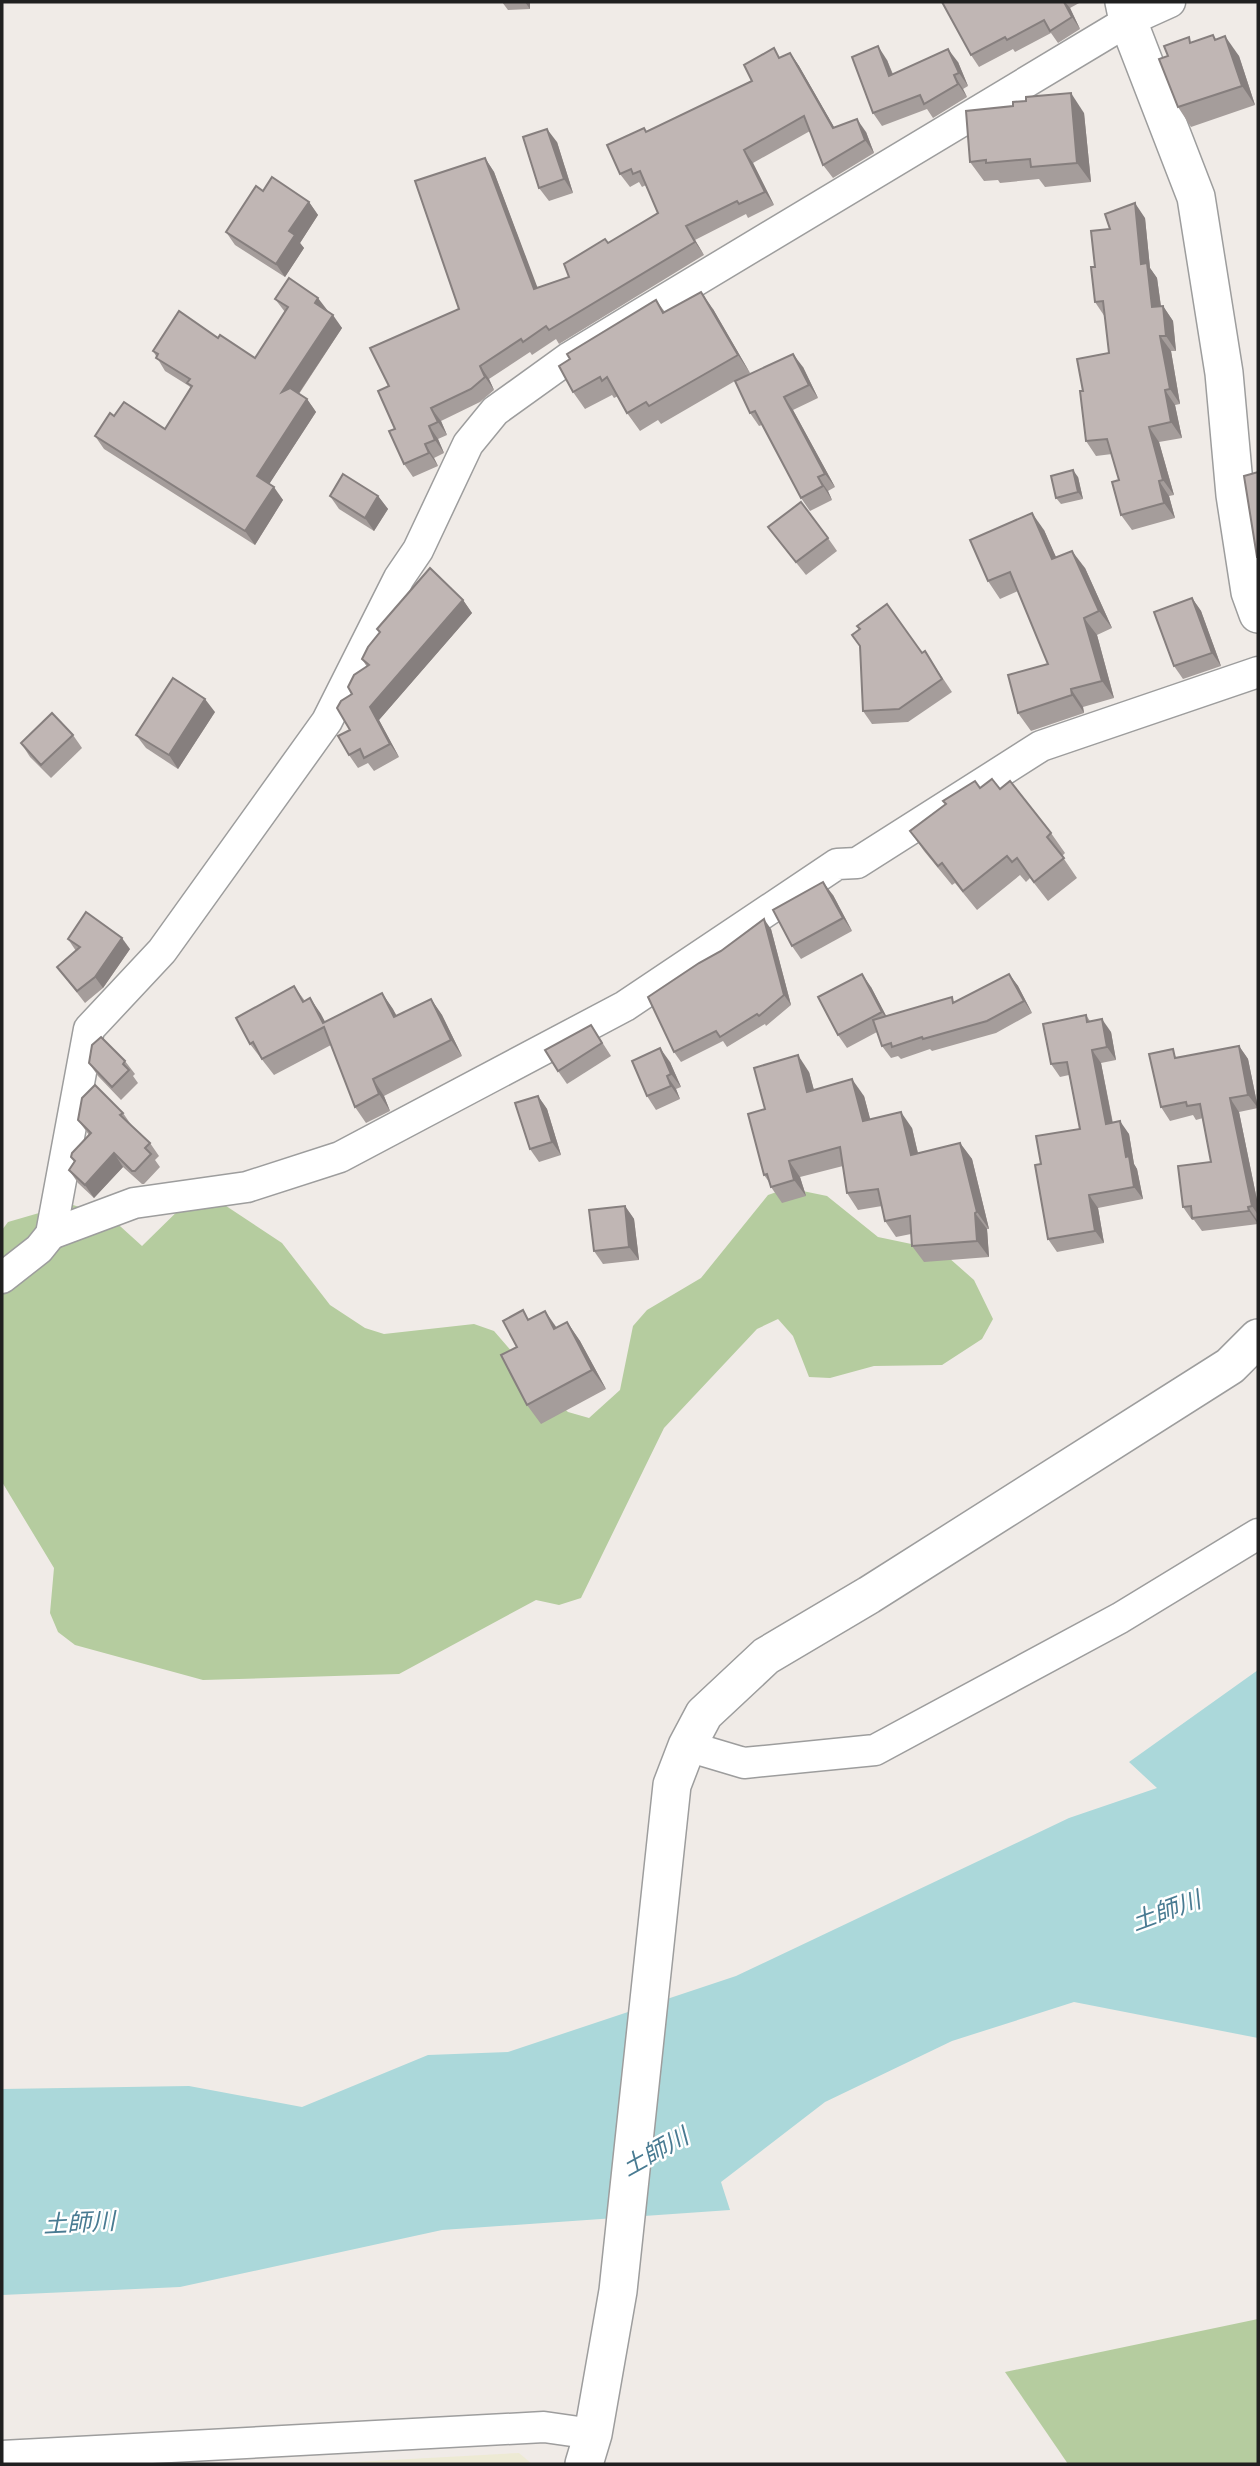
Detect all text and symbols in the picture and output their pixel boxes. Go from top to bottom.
water label: 土師川 [1127,1885,1207,1936]
water label: 土師川 [617,2121,696,2182]
water label: 土師川 [42,2207,119,2239]

